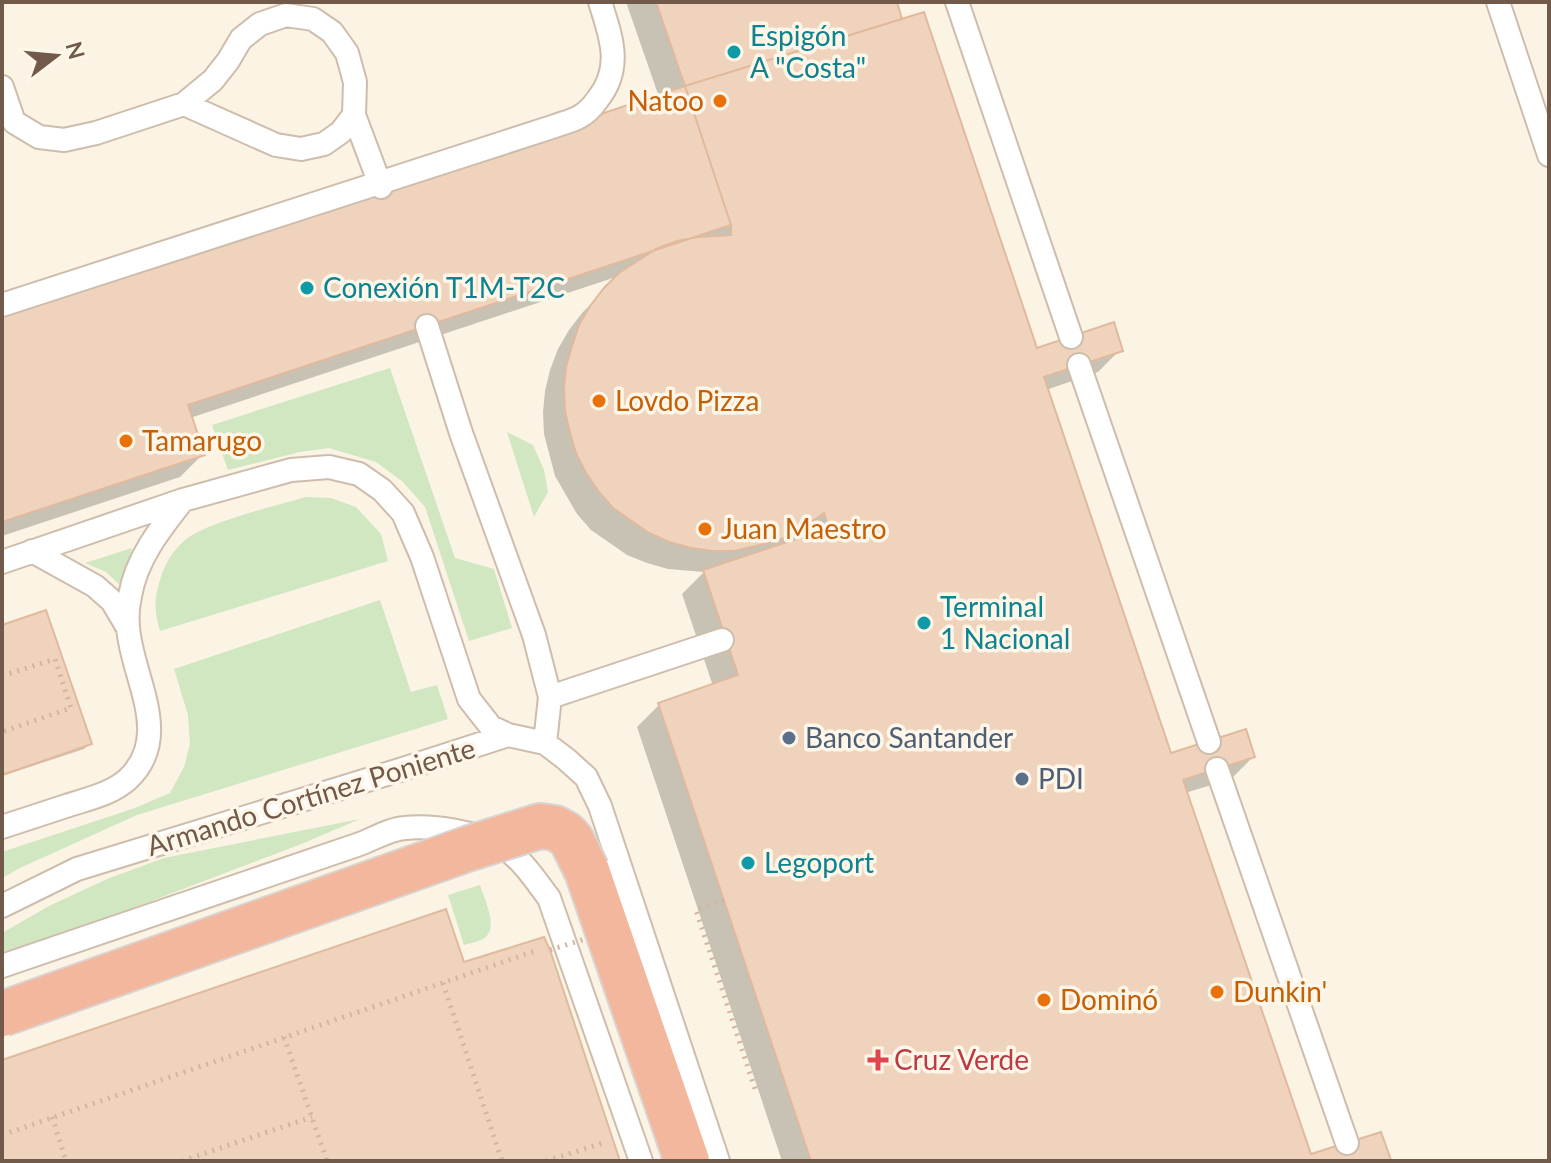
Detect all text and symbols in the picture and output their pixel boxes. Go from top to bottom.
north arrow [16,16,96,96]
place label: Espigón A "Costa" [750,18,866,84]
text: N [60,38,91,62]
marker: Espigón A "Costa" [725,43,743,61]
place label: Natoo [628,83,704,117]
marker: Natoo [711,92,729,110]
place label: Conexión T1M-T2C [323,270,565,304]
marker: Conexión T1M-T2C [298,279,316,297]
place label: Lovdo Pizza [615,383,759,417]
marker: Lovdo Pizza [590,392,608,410]
place label: Tamarugo [142,423,262,457]
marker: Tamarugo [117,432,135,450]
place label: Juan Maestro [721,511,887,545]
marker: Juan Maestro [696,520,714,538]
place label: Terminal 1 Nacional [940,589,1070,655]
marker: Terminal 1 Nacional [915,614,933,632]
place label: Banco Santander [805,720,1013,754]
marker: Banco Santander [780,729,798,747]
street label: Armando Cortínez Poniente [142,730,479,862]
place label: PDI [1038,761,1084,795]
marker: PDI [1013,770,1031,788]
place label: Legoport [764,845,874,879]
marker: Legoport [739,854,757,872]
place label: Dunkin' [1233,974,1327,1008]
place label: Dominó [1060,982,1158,1016]
marker: Dunkin' [1208,983,1226,1001]
marker: Dominó [1035,991,1053,1009]
place label: Cruz Verde [894,1042,1029,1076]
marker: Cruz Verde [869,1051,887,1069]

